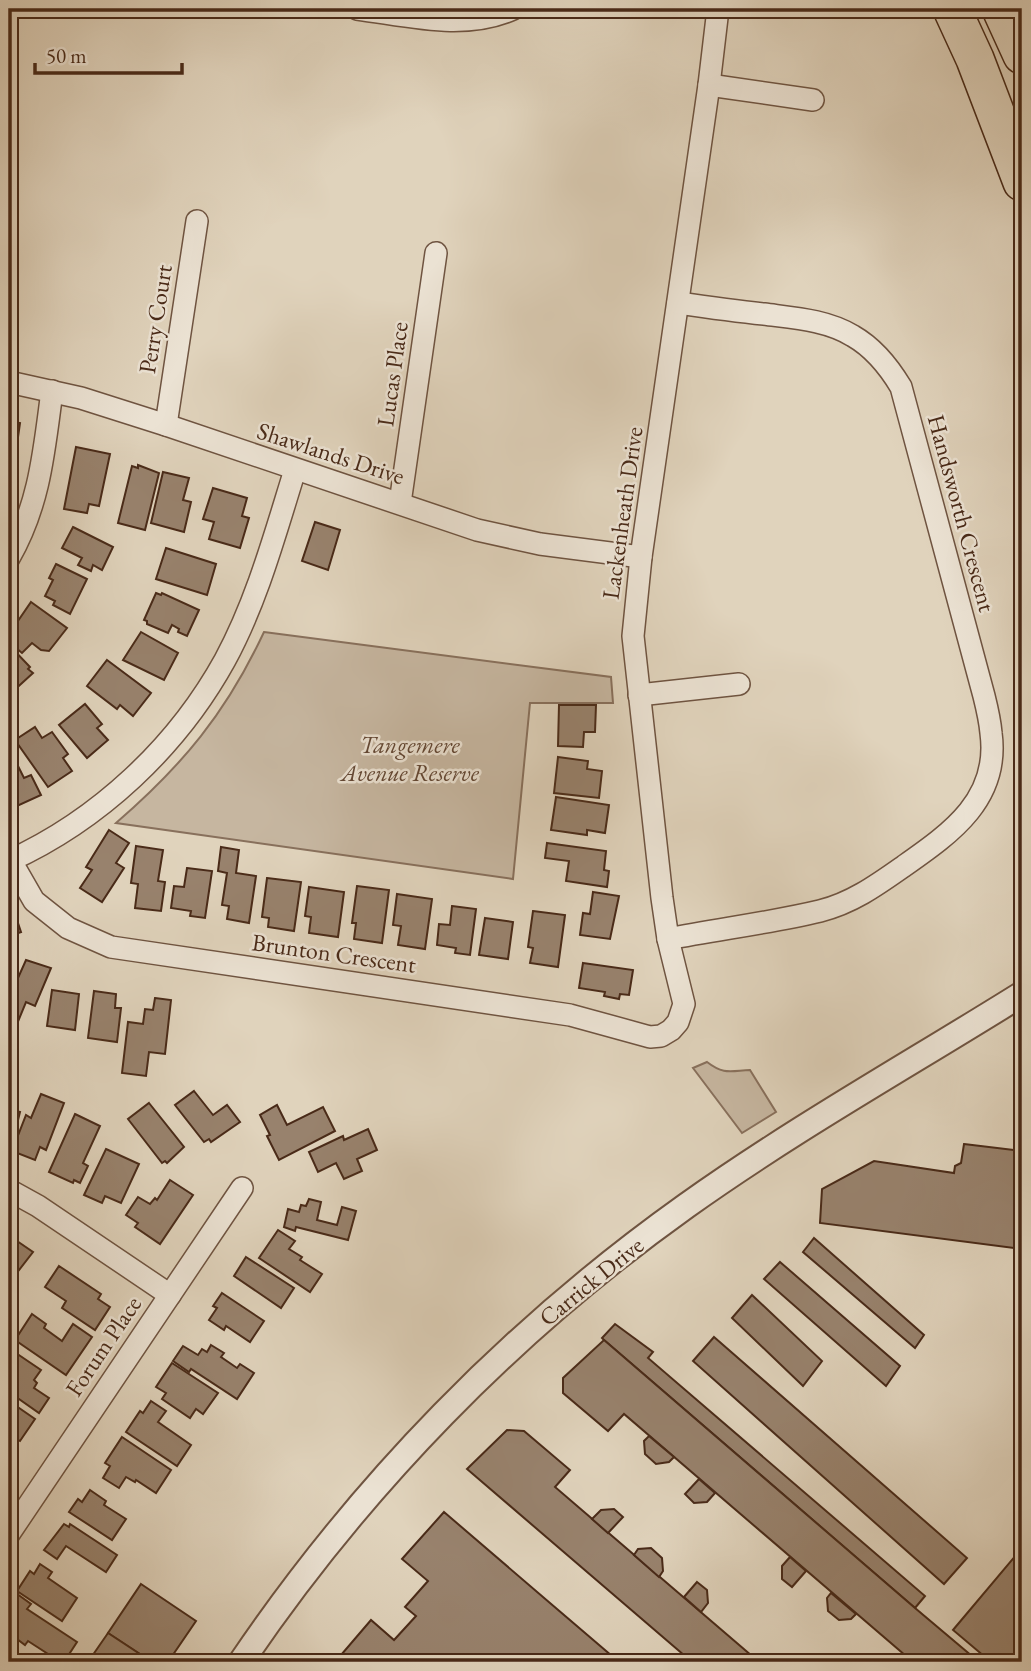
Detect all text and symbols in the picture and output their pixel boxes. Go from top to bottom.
scale bar [35,32,182,76]
text: 50 m [46,42,87,69]
street label: Perry Court [131,262,179,376]
street label: Lucas Place [369,320,415,428]
street label: Handsworth Crescent [921,411,1003,616]
street label: Shawlands Drive [253,415,409,491]
street label: Lackenheath Drive [595,425,649,601]
park label: Tangemere Avenue Reserve [339,729,480,788]
street label: Brunton Crescent [250,926,418,980]
street label: Carrick Drive [532,1229,650,1333]
street label: Forum Place [58,1290,148,1402]

